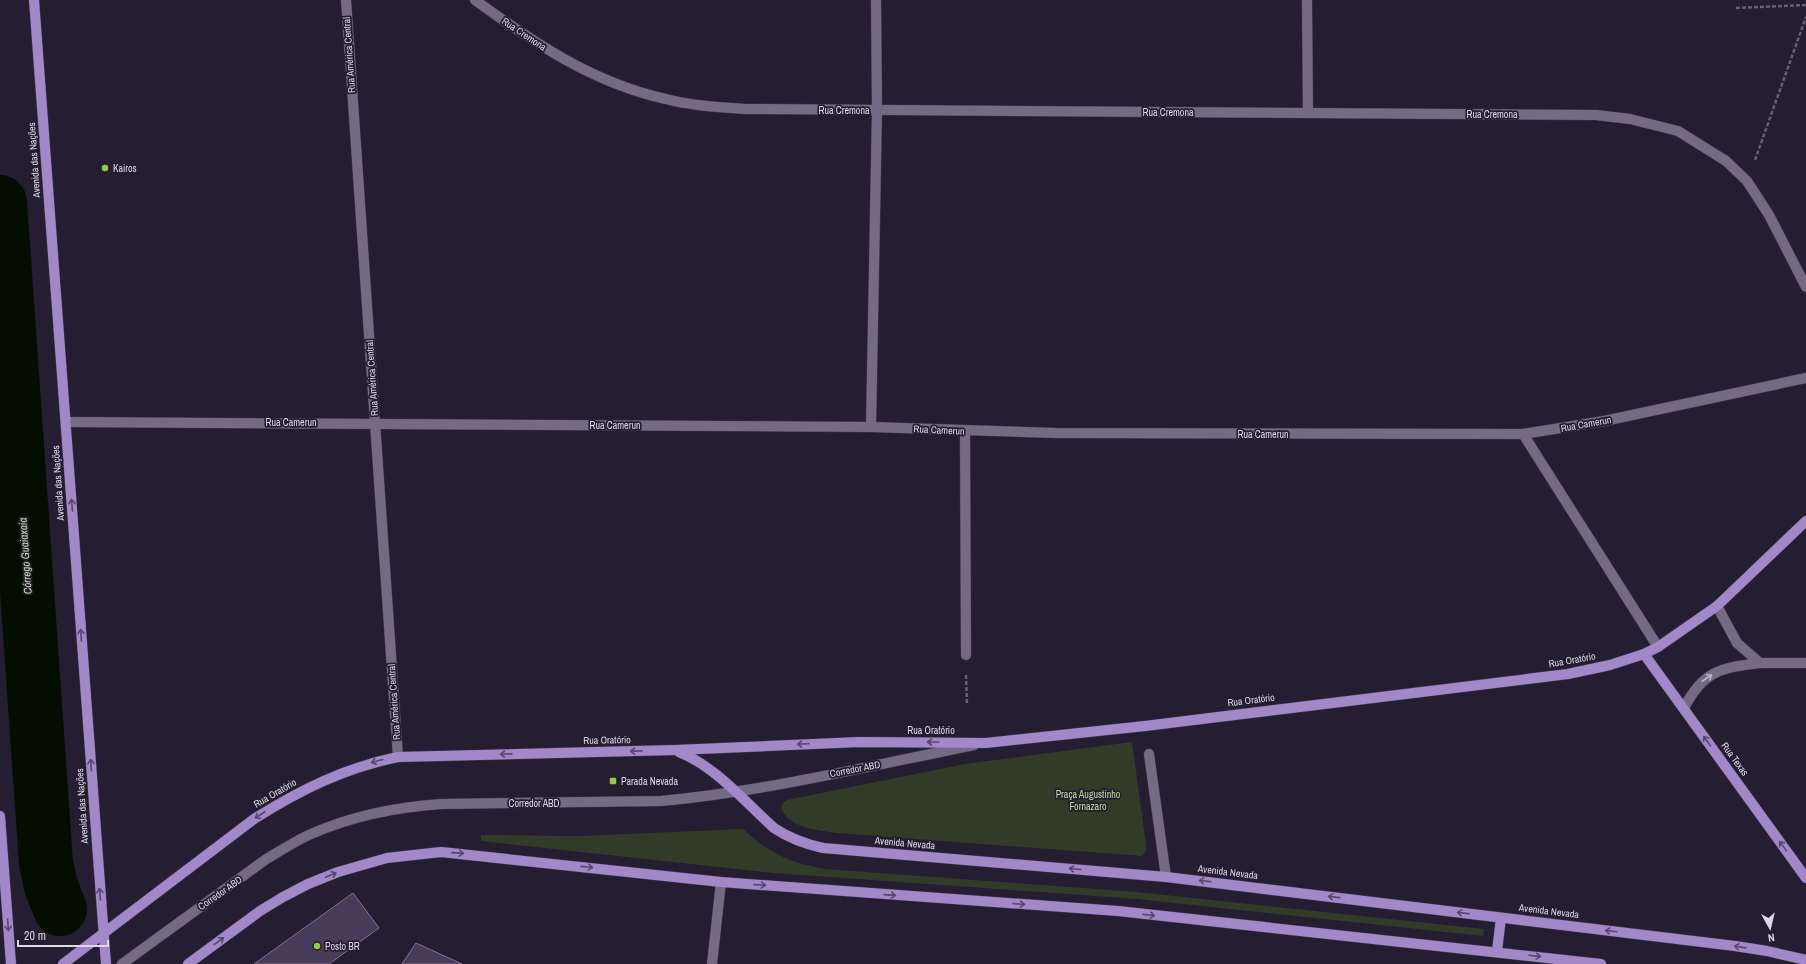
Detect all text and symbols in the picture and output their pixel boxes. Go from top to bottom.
street label: Rua Cremona [499,14,549,54]
street label: Rua América Central [340,16,358,93]
street label: Rua Cremona [818,104,870,117]
street label: Rua Cremona [1142,106,1194,119]
street label: Rua Cremona [1466,108,1518,121]
street label: Avenida das Nações [25,122,43,199]
place label: Kairos [113,162,137,175]
marker: Kairos [100,163,110,173]
street label: Rua América Central [363,339,381,416]
street label: Rua Camerun [1560,413,1612,435]
street label: Rua Camerun [265,416,317,429]
street label: Rua Camerun [589,419,641,432]
street label: Rua Camerun [913,422,965,438]
street label: Rua Camerun [1237,428,1289,441]
street label: Avenida das Nações [49,445,67,522]
one-way arrow [68,499,75,512]
water label: Córrego Guaiaxaia [15,517,35,595]
one-way arrow [78,629,85,642]
street label: Rua Oratório [1548,649,1597,671]
street label: Rua América Central [385,663,403,740]
one-way arrow [1701,674,1712,682]
street label: Rua Oratório [1227,691,1276,709]
street label: Rua Oratório [907,724,955,737]
street label: Rua Oratório [583,733,631,747]
one-way arrow [1703,735,1711,746]
one-way arrow [927,738,940,746]
one-way arrow [797,740,810,748]
street label: Rua Texas [1718,740,1752,778]
one-way arrow [630,747,643,755]
one-way arrow [500,751,513,758]
one-way arrow [371,758,384,766]
street label: Corredor ABD [829,758,881,780]
one-way arrow [87,759,94,772]
street label: Avenida das Nações [73,768,91,845]
street label: Rua Oratório [251,775,299,810]
place label: Parada Nevada [621,775,678,788]
marker: Parada Nevada [608,776,618,786]
park label: Praça Augustinho Fornazaro [1056,788,1121,813]
street label: Corredor ABD [508,797,560,810]
one-way arrow [254,811,265,820]
street label: Avenida Nevada [873,834,936,852]
one-way arrow [1779,841,1787,852]
one-way arrow [451,849,464,856]
street label: Avenida Nevada [1196,862,1259,882]
one-way arrow [580,863,593,871]
one-way arrow [1069,866,1082,873]
one-way arrow [324,871,336,879]
street label: Corredor ABD [195,873,245,913]
one-way arrow [1199,878,1212,885]
one-way arrow [753,882,766,889]
one-way arrow [97,888,104,901]
one-way arrow [883,891,896,898]
one-way arrow [1328,893,1341,901]
one-way arrow [1012,901,1025,908]
street label: Avenida Nevada [1517,901,1580,921]
north arrow [1750,908,1790,948]
one-way arrow [1457,909,1470,917]
one-way arrow [1142,911,1155,918]
one-way arrow [4,918,11,931]
scale bar [18,922,108,948]
one-way arrow [1605,927,1618,935]
text: 20 m [24,928,46,944]
text: N [1767,931,1776,945]
one-way arrow [214,937,225,945]
place label: Posto BR [325,940,360,953]
marker: Posto BR [312,941,322,951]
one-way arrow [1734,943,1747,951]
one-way arrow [1528,952,1541,960]

